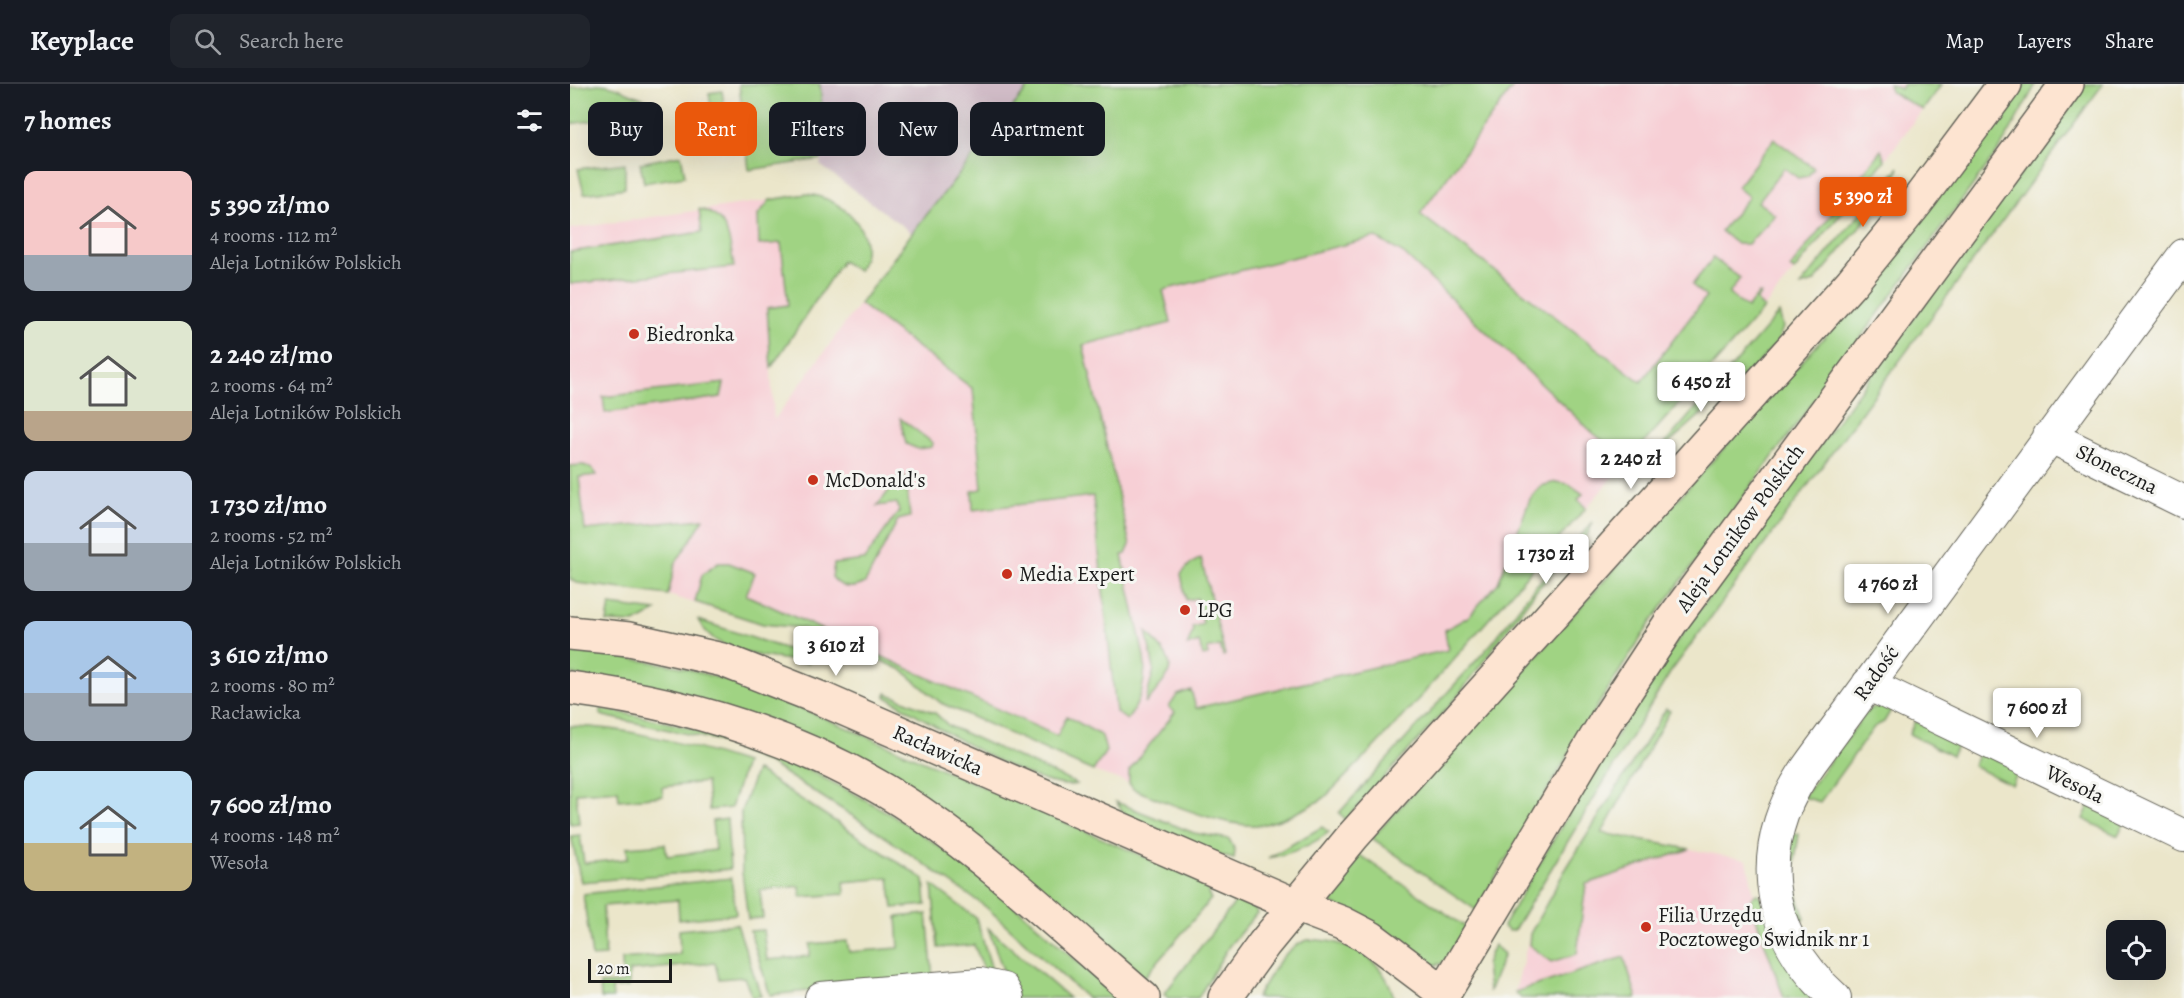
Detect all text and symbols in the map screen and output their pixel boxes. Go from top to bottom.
search box [170,14,590,68]
text: Keyplace [30,22,134,60]
icon: search [191,25,224,58]
text: Search here [239,26,344,56]
text: Map [1945,27,1984,55]
text: Layers [2017,27,2072,55]
text: Share [2105,27,2154,55]
chip: Buy [588,102,663,156]
chip: Rent [675,102,757,156]
chip: Filters [769,102,866,156]
chip: New [878,102,958,156]
chip: Apartment [970,102,1105,156]
text: 7 homes [24,103,112,138]
icon: filters [513,104,546,137]
pin: 5 390 zł [1801,177,1925,228]
text: 5 390 zł [1834,183,1892,210]
text: 5 390 zł/mo [210,187,330,222]
icon: home [72,195,144,267]
text: 4 rooms · 112 m² [210,222,337,249]
text: Aleja Lotników Polskich [210,249,402,276]
place label: Biedronka [646,320,735,348]
marker: Biedronka [627,327,641,341]
text: 2 240 zł/mo [210,337,333,372]
icon: home [72,345,144,417]
pin: 6 450 zł [1639,362,1763,413]
text: 6 450 zł [1671,368,1731,395]
text: 2 rooms · 64 m² [210,372,333,399]
text: Aleja Lotników Polskich [210,399,402,426]
street label: Słoneczna [2071,437,2163,501]
street label: Aleja Lotników Polskich [1669,438,1810,618]
pin: 2 240 zł [1569,439,1693,490]
text: 2 240 zł [1601,445,1661,472]
place label: McDonald's [825,466,926,494]
marker: McDonald's [806,473,820,487]
text: 1 730 zł/mo [210,487,327,522]
icon: home [72,495,144,567]
text: 2 rooms · 52 m² [210,522,333,549]
pin: 1 730 zł [1484,534,1608,585]
text: 1 730 zł [1518,540,1574,567]
text: Aleja Lotników Polskich [210,549,402,576]
place label: Media Expert [1019,560,1135,588]
pin: 4 760 zł [1826,564,1950,615]
marker: Media Expert [1000,567,1014,581]
text: 4 760 zł [1858,570,1918,597]
place label: LPG [1197,596,1233,624]
marker: LPG [1178,603,1192,617]
pin: 3 610 zł [774,626,898,677]
text: 3 610 zł [807,632,865,659]
text: 3 610 zł/mo [210,637,328,672]
street label: Radość [1847,640,1905,706]
icon: home [72,645,144,717]
text: 2 rooms · 80 m² [210,672,335,699]
pin: 7 600 zł [1975,688,2099,739]
text: 7 600 zł [2007,694,2067,721]
text: Racławicka [210,699,301,726]
street label: Racławicka [889,718,988,782]
street label: Wesoła [2040,757,2109,810]
text: 7 600 zł/mo [210,787,332,822]
icon: home [72,795,144,867]
text: 4 rooms · 148 m² [210,822,340,849]
text: Wesoła [210,849,269,876]
place label: Filia Urzędu Pocztowego Świdnik nr 1 [1658,901,1869,953]
marker: Filia Urzędu Pocztowego Świdnik nr 1 [1639,920,1653,934]
map controls [2106,920,2166,980]
button: locate [2106,920,2166,980]
scale bar [588,956,672,984]
text: 20 m [597,958,630,980]

